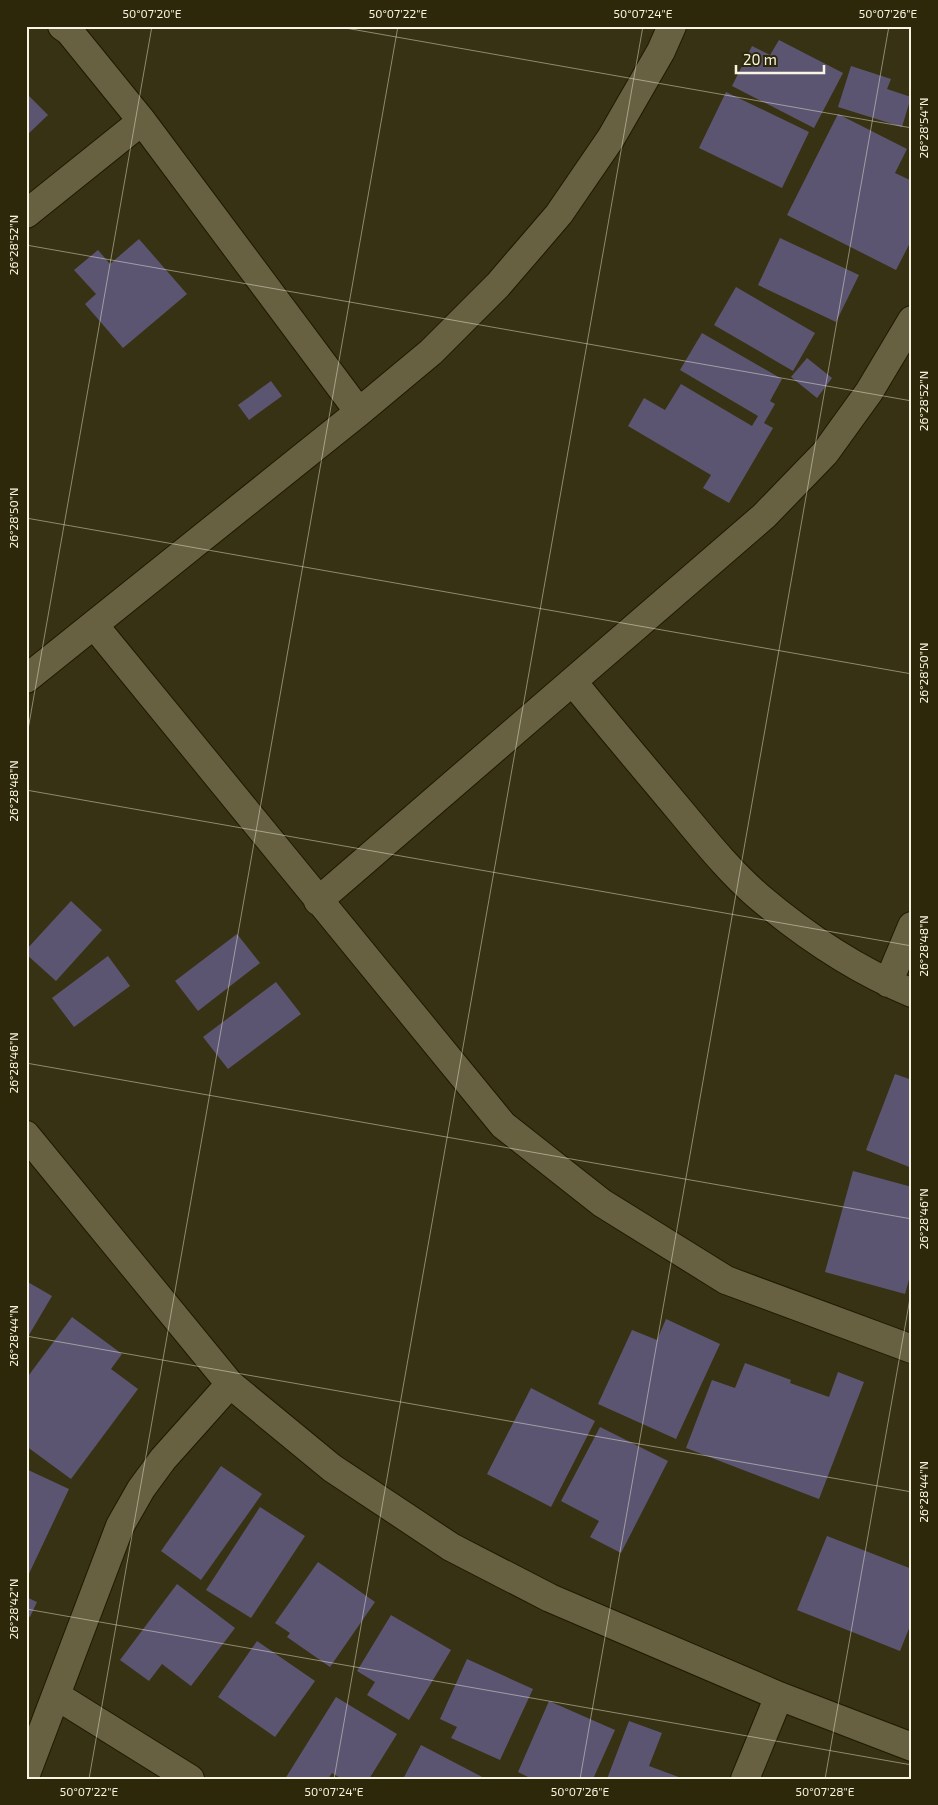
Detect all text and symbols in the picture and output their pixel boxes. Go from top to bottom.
text: 50°07'20"E [123,6,182,20]
text: 50°07'22"E [369,6,427,20]
text: 50°07'24"E [614,6,673,20]
text: 50°07'26"E [859,6,918,20]
scale bar [736,42,823,74]
text: 20 m [743,50,777,68]
text: 26°28'54"N [916,98,930,158]
text: 26°28'52"N [6,215,20,275]
text: 26°28'52"N [916,371,930,431]
text: 26°28'50"N [6,488,20,548]
text: 26°28'50"N [916,643,930,703]
text: 26°28'48"N [6,760,20,822]
text: 26°28'48"N [916,915,930,977]
text: 26°28'46"N [6,1032,20,1094]
text: 26°28'46"N [916,1188,930,1250]
text: 26°28'44"N [6,1305,20,1367]
text: 26°28'44"N [916,1461,930,1523]
text: 26°28'42"N [6,1578,20,1640]
text: 50°07'22"E [60,1784,118,1798]
text: 50°07'24"E [305,1784,364,1798]
text: 50°07'26"E [551,1784,610,1798]
text: 50°07'28"E [796,1784,855,1798]

